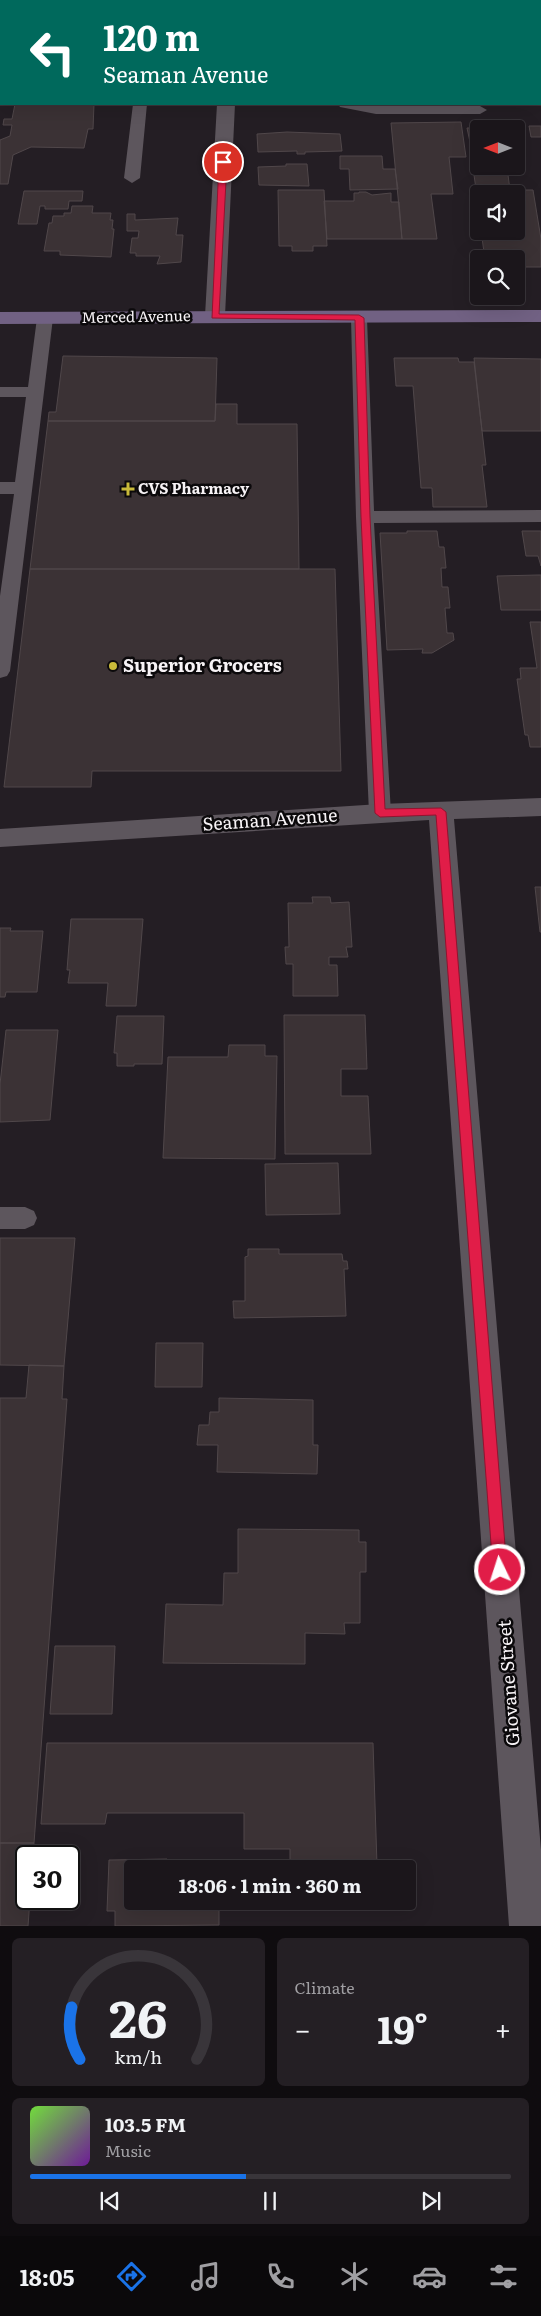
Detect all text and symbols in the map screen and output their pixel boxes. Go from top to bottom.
text: 120 m [103,10,200,62]
icon: left [20,20,85,85]
text: Seaman Avenue [103,57,268,90]
north arrow [470,120,525,175]
map controls [470,120,525,305]
pin [202,141,244,183]
icon: arrive [209,148,237,176]
button: sound [470,185,525,240]
button: search [470,250,525,305]
street label: Merced Avenue [81,303,191,328]
place label: CVS Pharmacy [138,476,250,499]
marker: CVS Pharmacy [122,483,134,495]
place label: Superior Grocers [123,651,282,678]
marker: Superior Grocers [107,660,119,672]
street label: Seaman Avenue [201,800,338,837]
position arrow [473,1543,525,1595]
street label: Giovane Street [490,1619,525,1747]
speed limit sign: 30 [15,1845,80,1910]
text: 18:06 · 1 min · 360 m [179,1871,361,1899]
text: Climate [295,1975,355,1999]
text: 26 [109,1977,167,2054]
text: 19° [377,1999,428,2056]
text: − [295,2007,311,2049]
text: + [495,2007,511,2049]
text: km/h [114,2043,162,2070]
text: 103.5 FM [105,2110,186,2138]
text: Music [105,2138,151,2162]
icon: previous [96,2187,124,2215]
icon: pause [256,2187,284,2215]
icon: next [417,2187,445,2215]
icon: directions [114,2259,149,2294]
icon: music [188,2259,223,2294]
icon: phone [263,2259,298,2294]
icon: climate [337,2259,372,2294]
icon: car [412,2259,447,2294]
icon: filters [486,2259,521,2294]
text: 18:05 [20,2260,74,2293]

